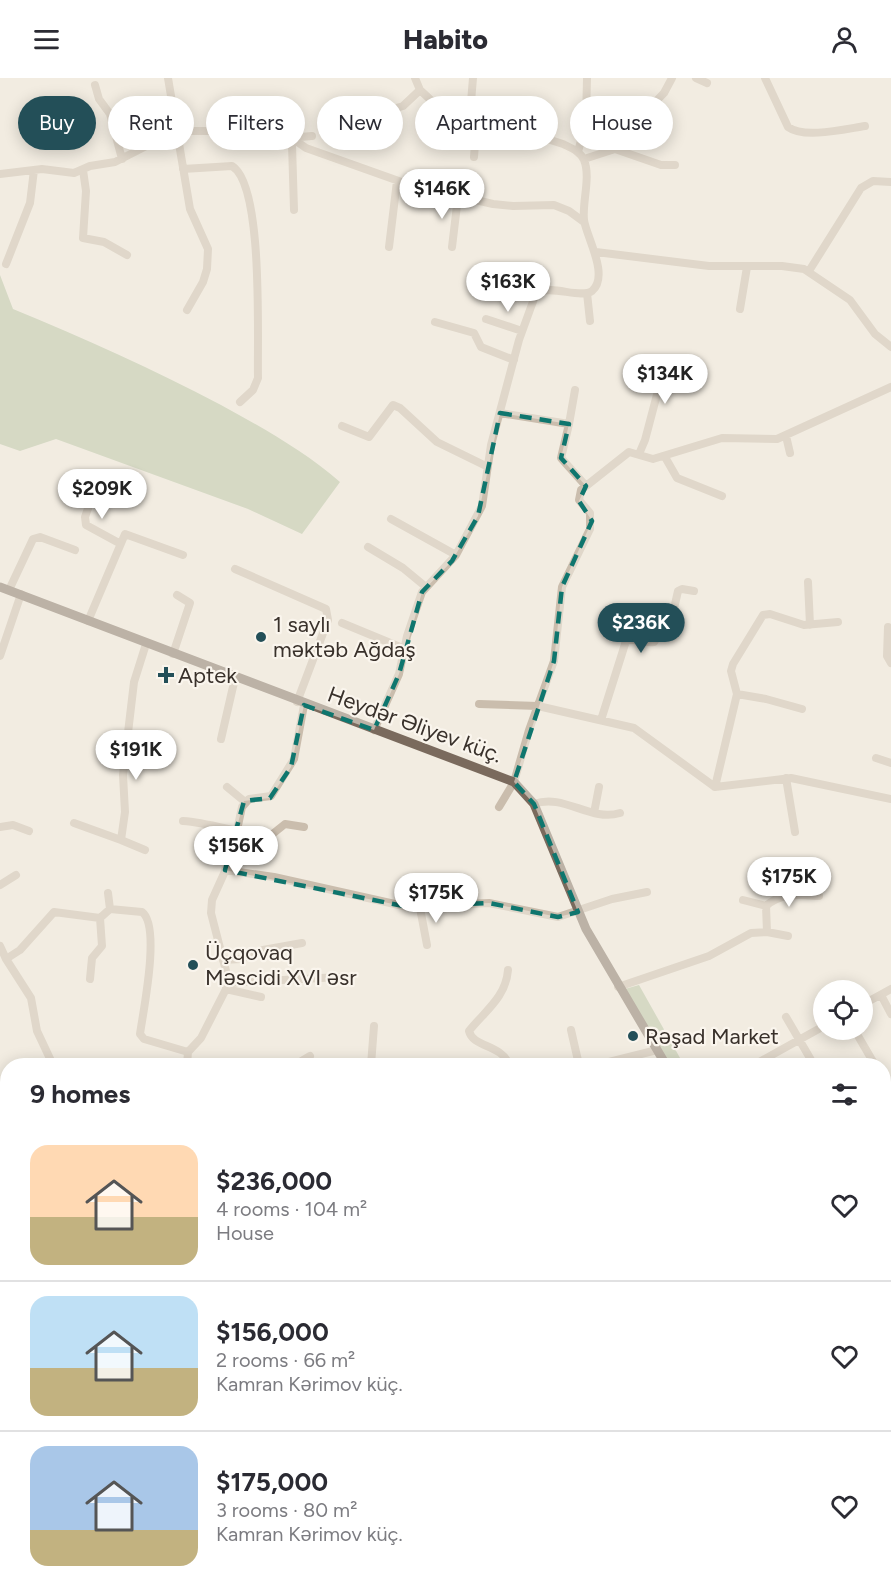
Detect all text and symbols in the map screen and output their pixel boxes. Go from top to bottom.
icon: menu [30,23,63,56]
text: Habito [403,23,488,56]
icon: person [828,23,861,56]
chip: Buy [18,96,96,150]
chip: Rent [108,96,194,150]
chip: Filters [206,96,305,150]
chip: New [317,96,403,150]
chip: Apartment [415,96,558,150]
chip: House [570,96,673,150]
pin: $146K [400,169,484,220]
text: $146K [413,176,471,200]
pin: $163K [466,262,550,313]
text: $163K [480,269,536,293]
pin: $134K [623,354,707,405]
text: $134K [637,361,693,385]
pin: $209K [60,469,144,520]
text: $209K [72,476,132,500]
pin: $236K [599,603,683,654]
text: $236K [612,610,670,634]
place label: 1 saylı məktəb Ağdaş [273,611,416,663]
marker: 1 saylı məktəb Ağdaş [254,630,268,644]
place label: Aptek [178,662,237,689]
marker: Aptek [159,668,173,682]
street label: Heydər Əliyev küç. [324,680,506,769]
pin: $191K [94,730,178,781]
text: $191K [110,737,162,761]
pin: $156K [194,826,278,877]
text: $156K [208,833,264,857]
pin: $175K [747,857,831,908]
text: $175K [761,864,817,888]
pin: $175K [394,873,478,924]
text: $175K [408,880,464,904]
place label: Üçqovaq Məscidi XVI əsr [205,939,357,991]
marker: Üçqovaq Məscidi XVI əsr [186,958,200,972]
map controls [813,980,873,1040]
button: locate [813,980,873,1040]
place label: Rəşad Market [645,1023,779,1050]
marker: Rəşad Market [626,1029,640,1043]
text: 9 homes [30,1078,130,1110]
icon: filters [828,1078,861,1111]
text: $236,000 [216,1165,332,1197]
icon: home [78,1169,150,1241]
icon: heart [828,1189,861,1222]
text: 4 rooms · 104 m² [216,1197,367,1221]
text: House [216,1221,274,1245]
text: $156,000 [216,1316,329,1348]
icon: home [78,1320,150,1392]
icon: heart [828,1340,861,1373]
text: 2 rooms · 66 m² [216,1348,355,1372]
text: Kamran Kərimov küç. [216,1372,403,1396]
text: $175,000 [216,1466,328,1498]
icon: home [78,1470,150,1542]
icon: heart [828,1490,861,1523]
text: 3 rooms · 80 m² [216,1498,357,1522]
text: Kamran Kərimov küç. [216,1522,403,1546]

